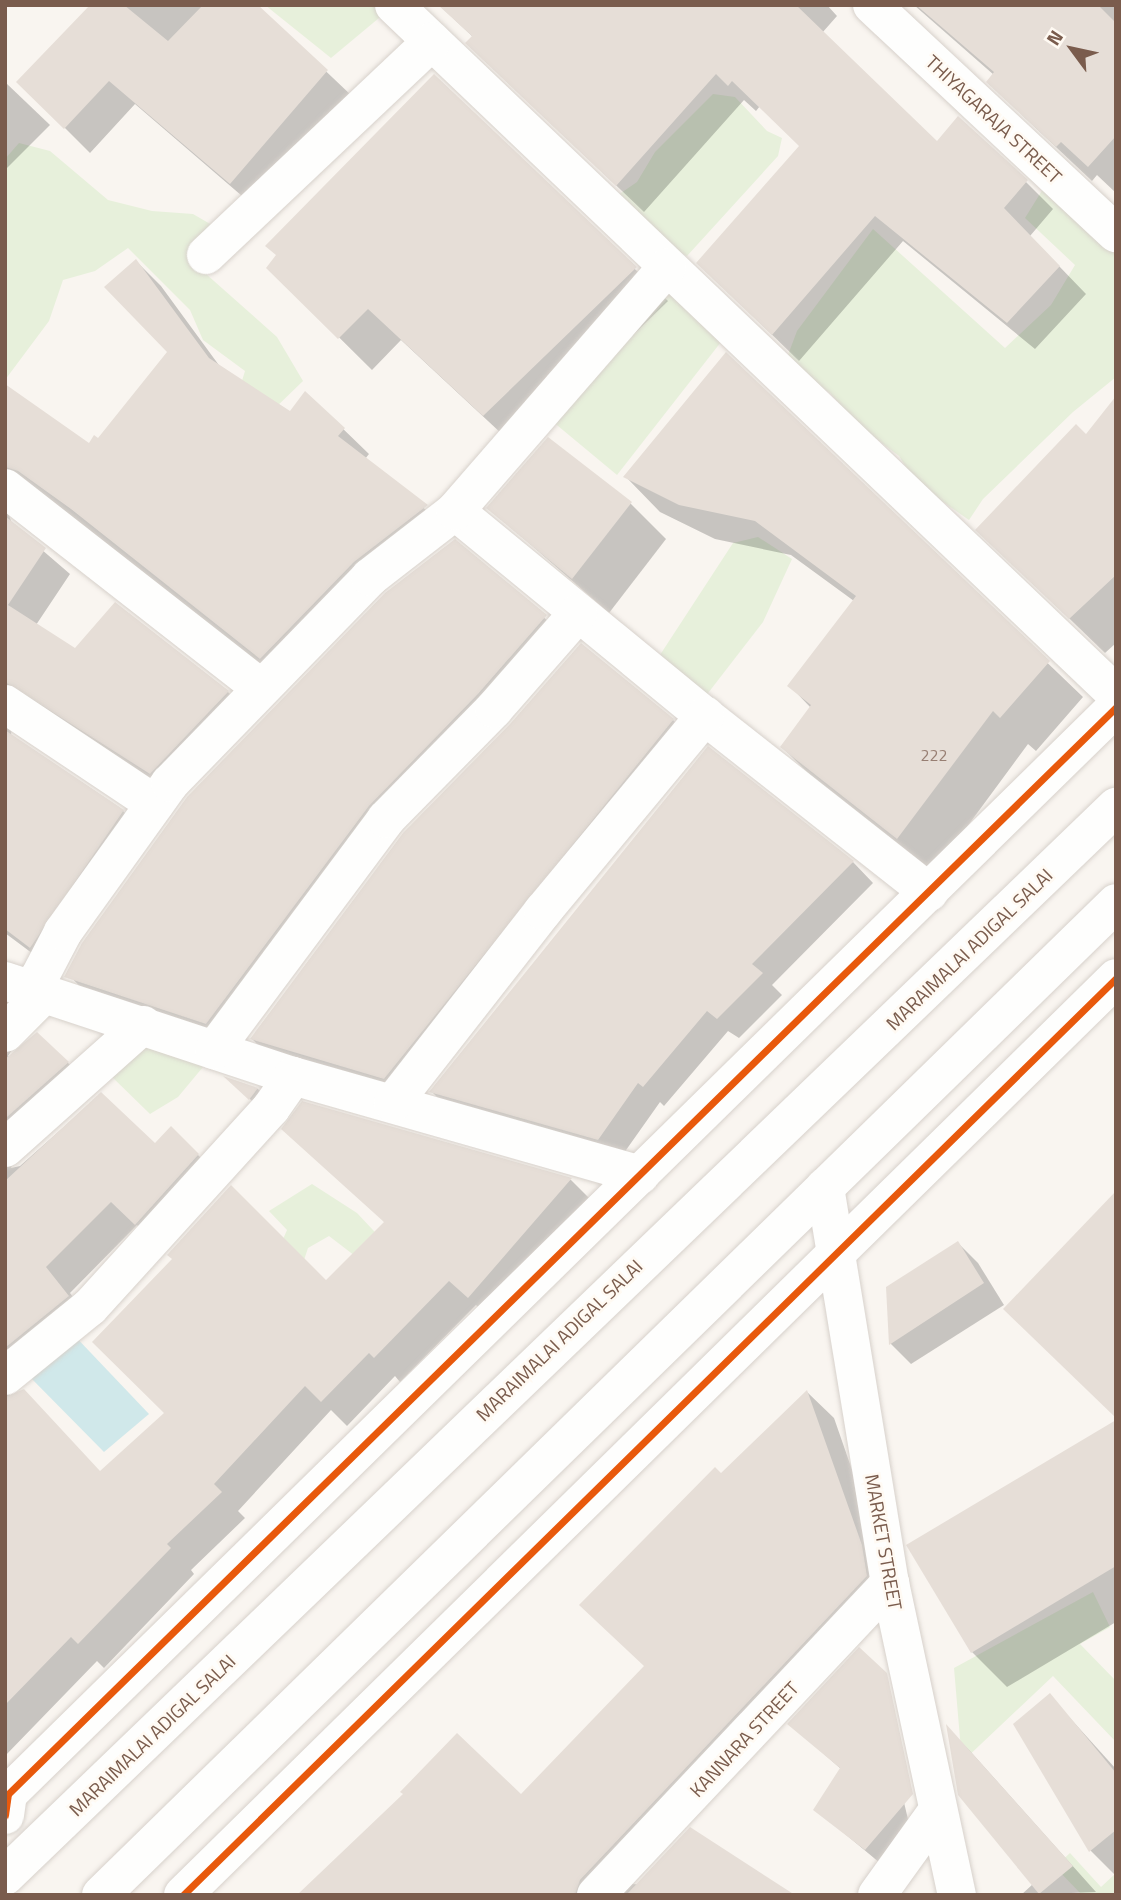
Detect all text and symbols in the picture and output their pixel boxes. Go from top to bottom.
north arrow [1037,14,1107,84]
text: N [1038,24,1070,51]
street label: THIYAGARAJA STREET [921,50,1067,188]
house number: 222 [921,745,947,765]
street label: MARAIMALAI ADIGAL SALAI [881,864,1057,1034]
street label: MARAIMALAI ADIGAL SALAI [471,1255,647,1425]
street label: MARKET STREET [861,1472,907,1612]
street label: MARAIMALAI ADIGAL SALAI [64,1650,240,1820]
street label: KANNARA STREET [685,1677,803,1801]

